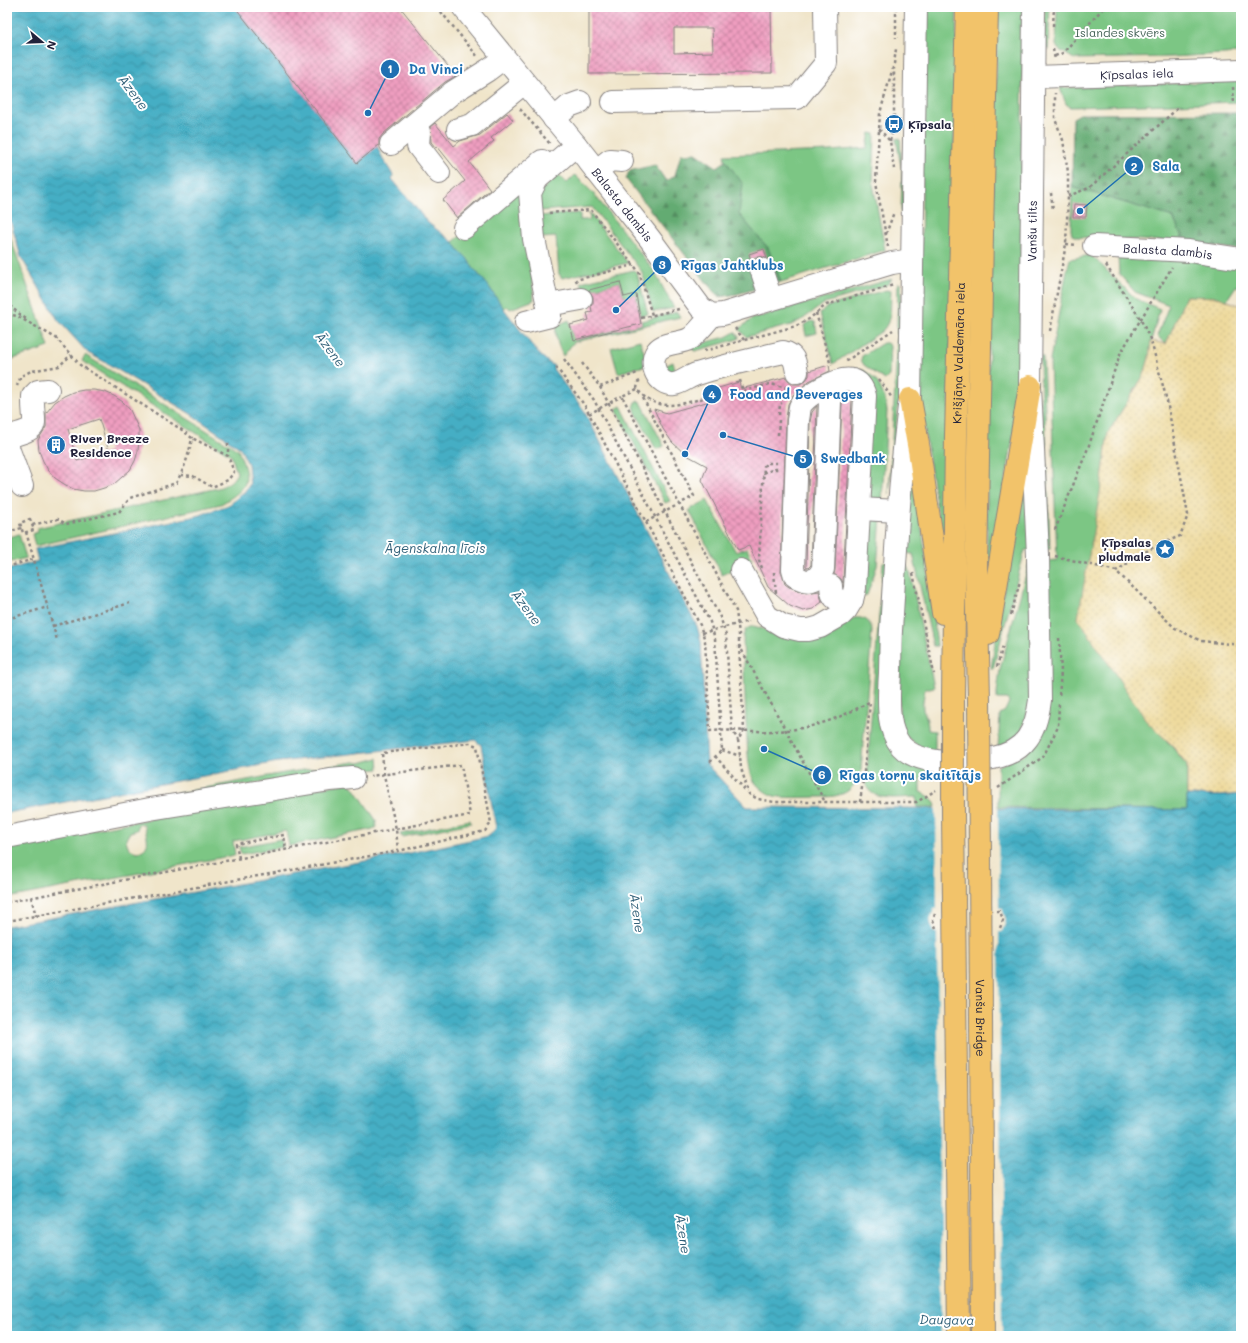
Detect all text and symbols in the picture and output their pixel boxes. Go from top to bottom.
north arrow [22,22,62,62]
park label: Islandes skvērs [1075,24,1165,40]
text: N [43,39,60,52]
callout: Da Vinci [380,56,471,81]
text: 1 [387,60,393,76]
text: Da Vinci [409,60,463,77]
street label: Ķīpsalas iela [1100,64,1174,83]
water label: Āzene [115,71,153,113]
bus stop icon: Ķīpsala [883,113,905,135]
place label: Ķīpsala [908,116,952,133]
callout: Sala [1124,154,1188,179]
text: Sala [1152,157,1180,174]
text: 2 [1131,158,1138,174]
street label: Balasta dambis [589,164,657,245]
street label: Vanšu tilts [1023,200,1040,262]
street label: Balasta dambis [1123,240,1214,263]
callout: Rīgas Jahtklubs [652,253,791,278]
text: 3 [658,256,666,272]
text: Rīgas Jahtklubs [680,256,784,273]
street label: Krišjāņa Valdemāra iela [948,282,968,424]
water label: Āzene [312,328,350,370]
callout: Food and Beverages [702,382,871,407]
text: Food and Beverages [729,385,863,402]
text: 4 [708,386,716,402]
place label: River Breeze Residence [70,430,149,460]
building icon: River Breeze Residence [45,434,67,456]
callout: Swedbank [793,446,894,471]
text: Swedbank [821,449,885,466]
text: 5 [799,450,807,466]
place label: Ķīpsalas pludmale [1098,534,1151,564]
place icon: Ķīpsalas pludmale [1154,538,1176,560]
water label: Āgenskalna līcis [384,539,486,556]
water label: Āzene [508,586,546,628]
callout: Rīgas torņu skaitītājs [812,763,989,788]
text: 6 [818,766,826,782]
text: Rīgas torņu skaitītājs [839,766,981,785]
water label: Āzene [627,892,649,934]
street label: Vanšu Bridge [973,979,989,1057]
water label: Āzene [673,1213,695,1255]
water label: Daugava [919,1310,975,1328]

